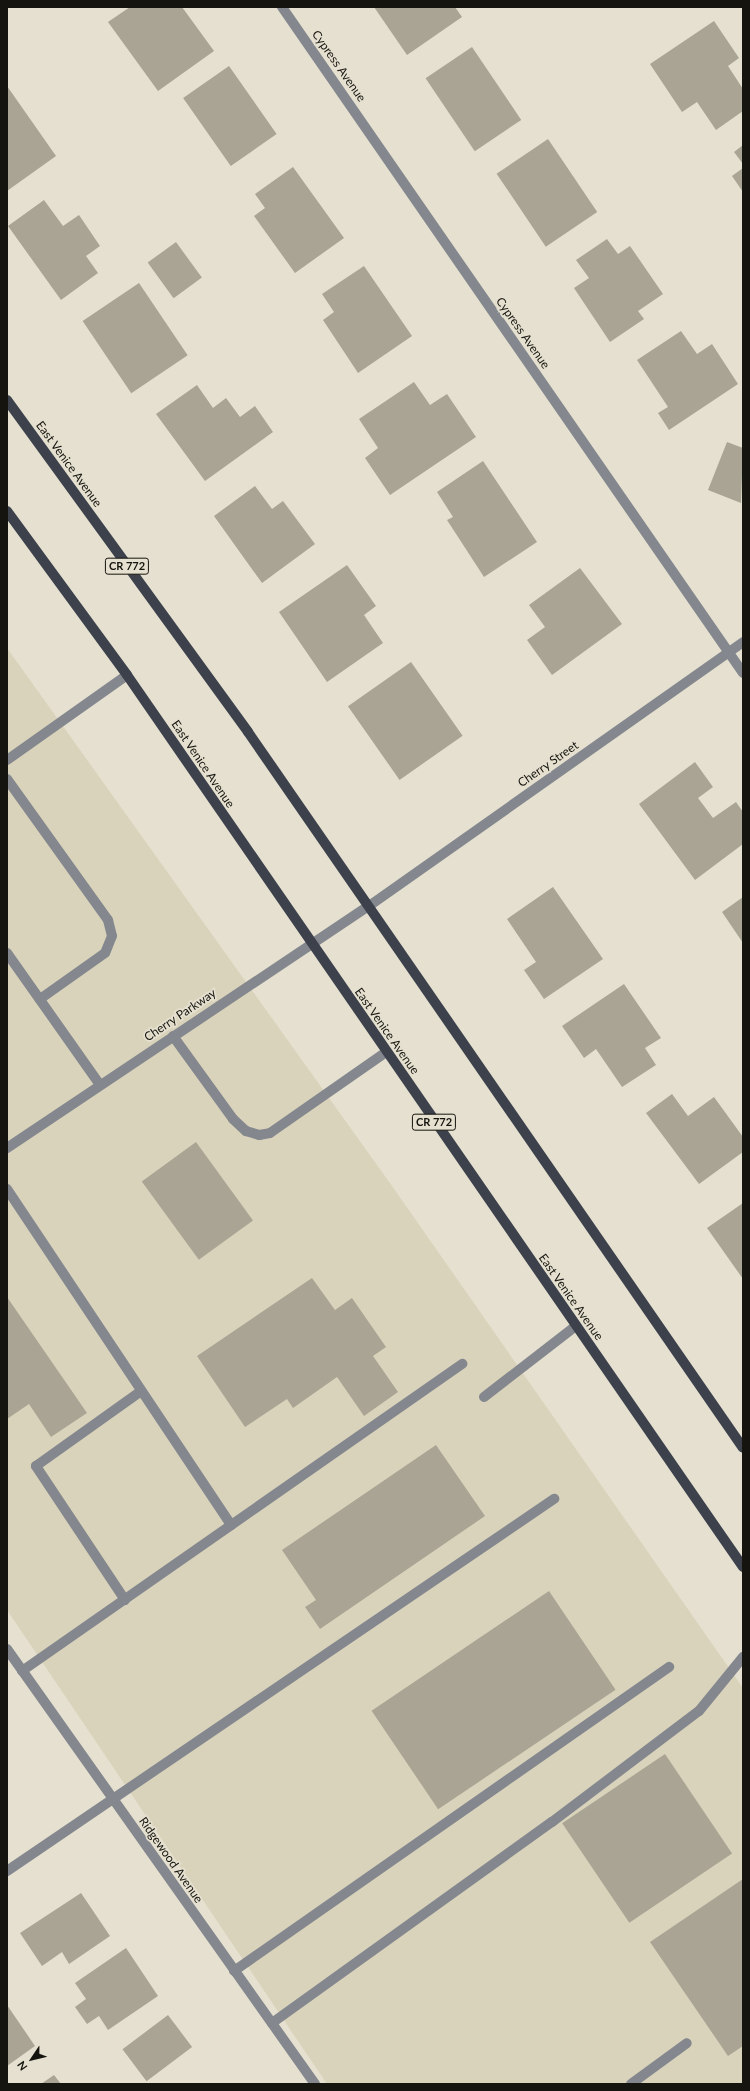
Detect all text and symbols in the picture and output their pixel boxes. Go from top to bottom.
street label: Cypress Avenue [309,27,369,105]
street label: Cypress Avenue [493,294,553,372]
street label: East Venice Avenue [33,418,105,510]
road number: CR 772 [104,557,150,575]
street label: East Venice Avenue [168,717,238,811]
street label: Cherry Street [515,738,581,790]
street label: East Venice Avenue [351,985,423,1077]
street label: Cherry Parkway [141,986,219,1044]
road number: CR 772 [411,1113,457,1131]
street label: East Venice Avenue [535,1251,607,1343]
street label: Ridgewood Avenue [136,1814,206,1906]
north arrow [12,2039,52,2079]
text: N [14,2059,30,2073]

